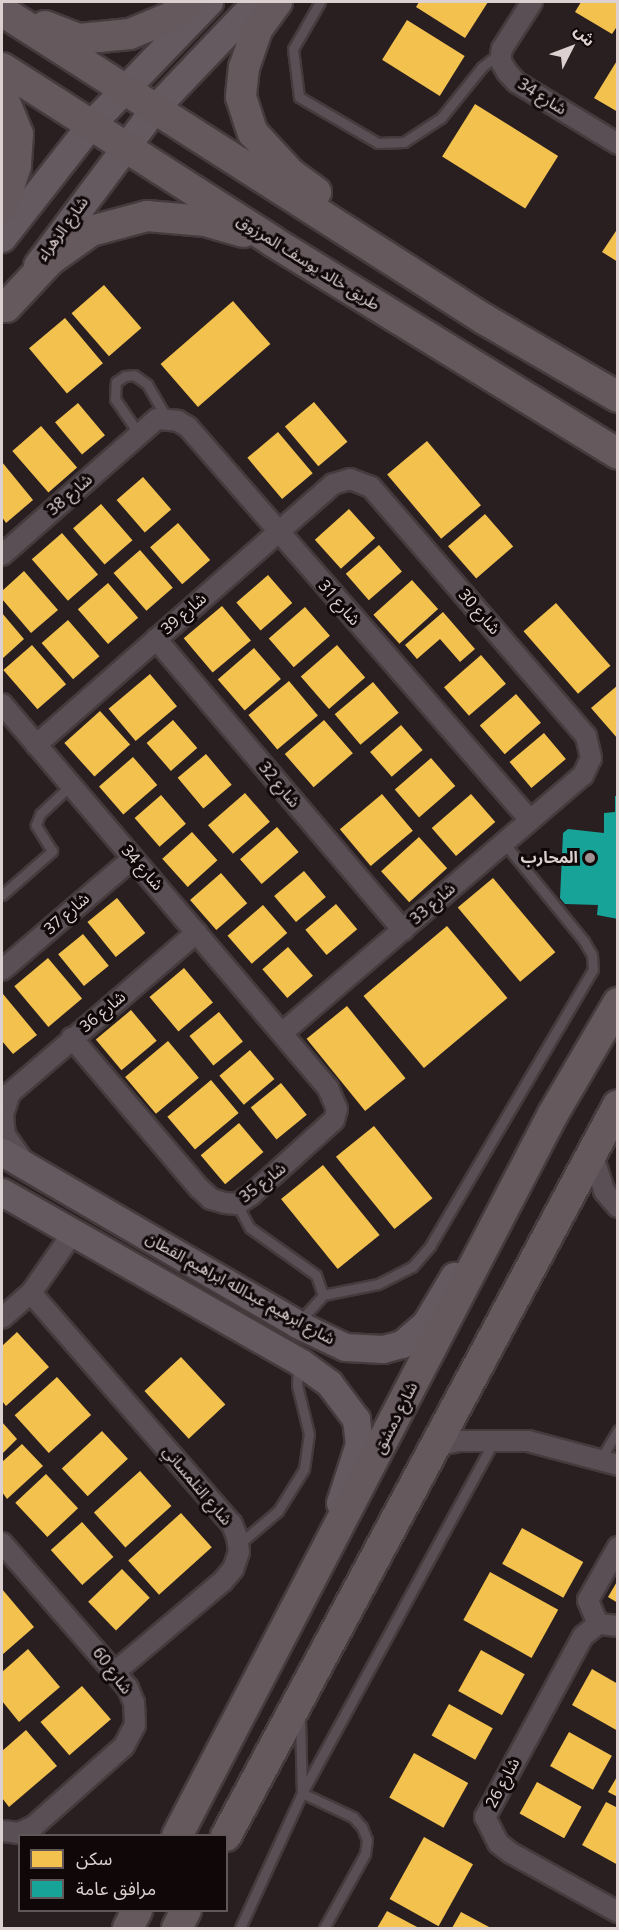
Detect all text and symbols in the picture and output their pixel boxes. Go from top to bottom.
text: ش [564,16,604,55]
north arrow [541,18,601,78]
street label: شارع 34 [514,75,570,119]
street label: شارع الزهراء [33,193,93,265]
street label: طريق خالد يوسف المرزوق [233,211,383,315]
street label: شارع 38 [43,470,97,520]
street label: شارع 31 [314,576,364,630]
street label: شارع 30 [454,585,504,639]
street label: شارع 39 [157,589,211,639]
street label: شارع 32 [254,758,304,812]
street label: شارع 34 [117,841,167,895]
place label: المحارب [520,848,578,868]
marker: المحارب [583,851,597,865]
street label: شارع 33 [406,879,460,929]
street label: شارع 37 [40,889,94,939]
street label: شارع 36 [76,987,130,1037]
street label: شارع 35 [236,1159,290,1207]
street label: شارع ابرهيم عبدالله ابراهيم القطان [142,1229,338,1349]
street label: شارع دمشق [370,1379,422,1457]
street label: شارع التلمساني [158,1442,236,1530]
street label: شارع 60 [88,1644,136,1698]
street label: شارع 26 [482,1755,524,1811]
legend [18,1834,228,1912]
text: سكن [76,1840,112,1878]
text: مرافق عامة [76,1870,156,1908]

